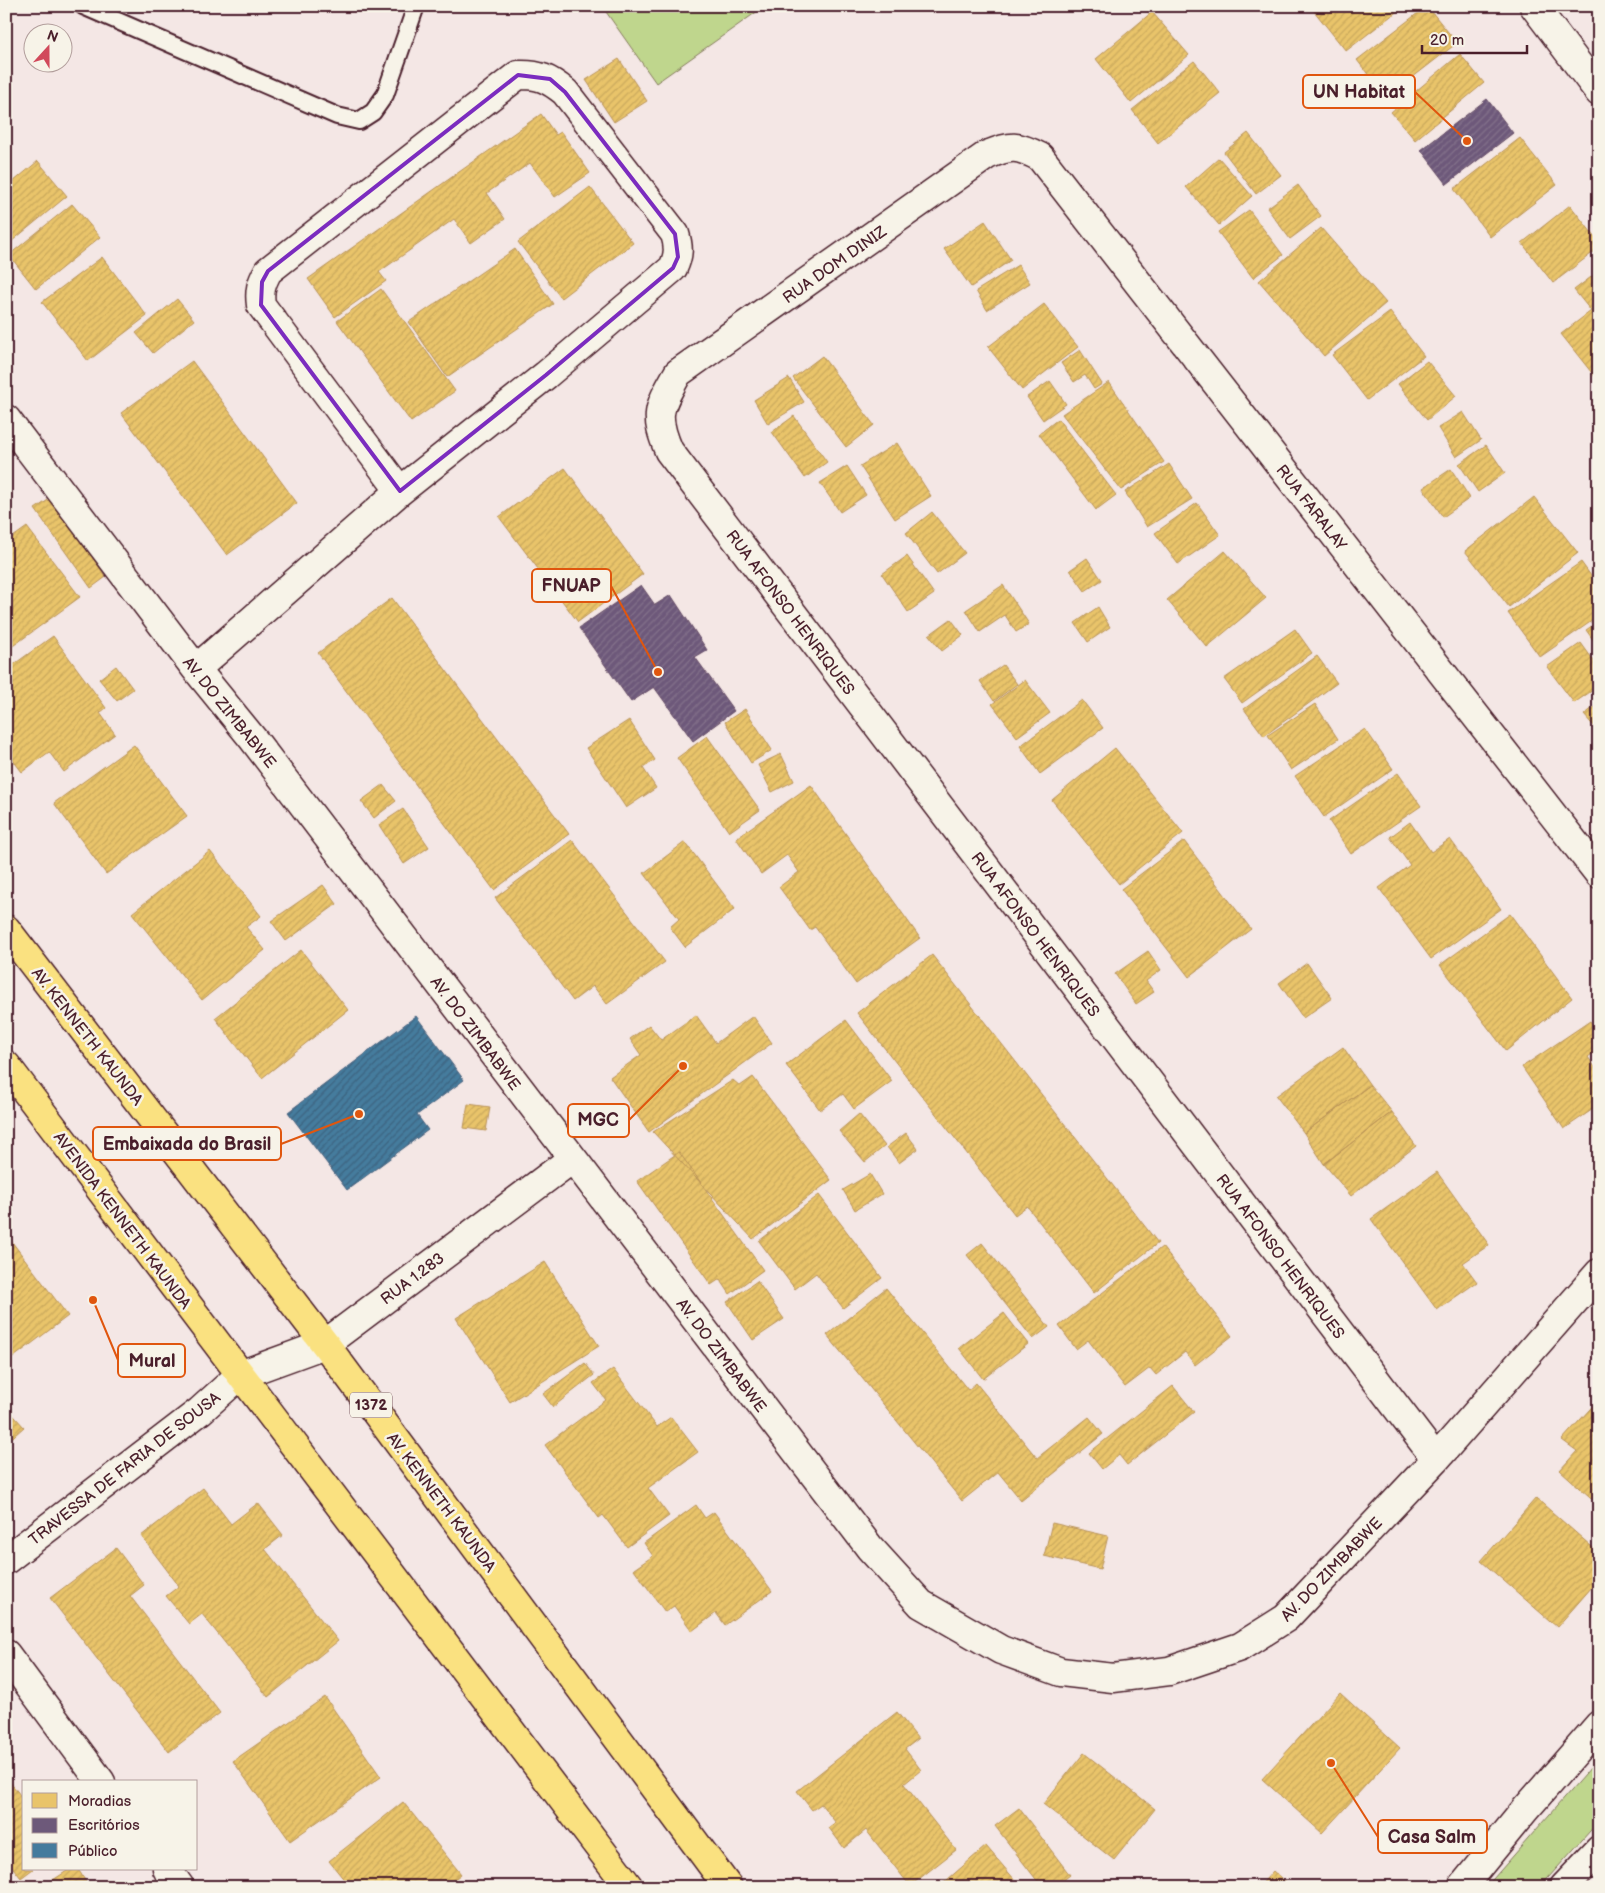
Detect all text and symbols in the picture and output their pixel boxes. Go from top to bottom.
north arrow [22,22,72,72]
scale bar [1422,22,1528,54]
text: N [45,27,60,46]
text: 20 m [1430,31,1464,50]
callout: UN Habitat [1303,75,1415,108]
text: UN Habitat [1313,82,1405,103]
street label: RUA DOM DINIZ [779,222,890,308]
street label: RUA FARALAY [1272,461,1350,555]
street label: RUA AFONSO HENRIQUES [722,527,858,699]
callout: FNUAP [532,569,611,602]
text: FNUAP [542,576,601,597]
street label: AV. DO ZIMBABWE [178,654,279,772]
street label: RUA AFONSO HENRIQUES [967,849,1103,1021]
street label: AV. KENNETH KAUNDA [27,964,147,1110]
street label: AV. DO ZIMBABWE [426,973,524,1094]
callout: MGC [568,1104,629,1137]
text: MGC [577,1110,619,1131]
callout: Embaixada do Brasil [93,1127,281,1160]
street label: AVENIDA KENNETH KAUNDA [49,1129,195,1313]
text: Embaixada do Brasil [103,1134,271,1155]
street label: RUA AFONSO HENRIQUES [1212,1171,1348,1343]
street label: RUA 1.283 [377,1249,449,1309]
street label: AV. DO ZIMBABWE [672,1295,770,1416]
callout: Mural [118,1344,185,1377]
text: Mural [128,1351,176,1372]
street label: TRAVESSA DE FARIA DE SOUSA [25,1388,225,1550]
road number: 1372 [350,1392,392,1418]
street label: AV. KENNETH KAUNDA [382,1429,500,1576]
street label: AV. DO ZIMBABWE [1278,1514,1387,1626]
legend [22,1780,198,1870]
text: Moradias [68,1792,132,1811]
text: Escritórios [68,1816,140,1835]
callout: Casa Salm [1378,1820,1487,1853]
text: Casa Salm [1388,1827,1476,1848]
text: Público [68,1842,117,1861]

